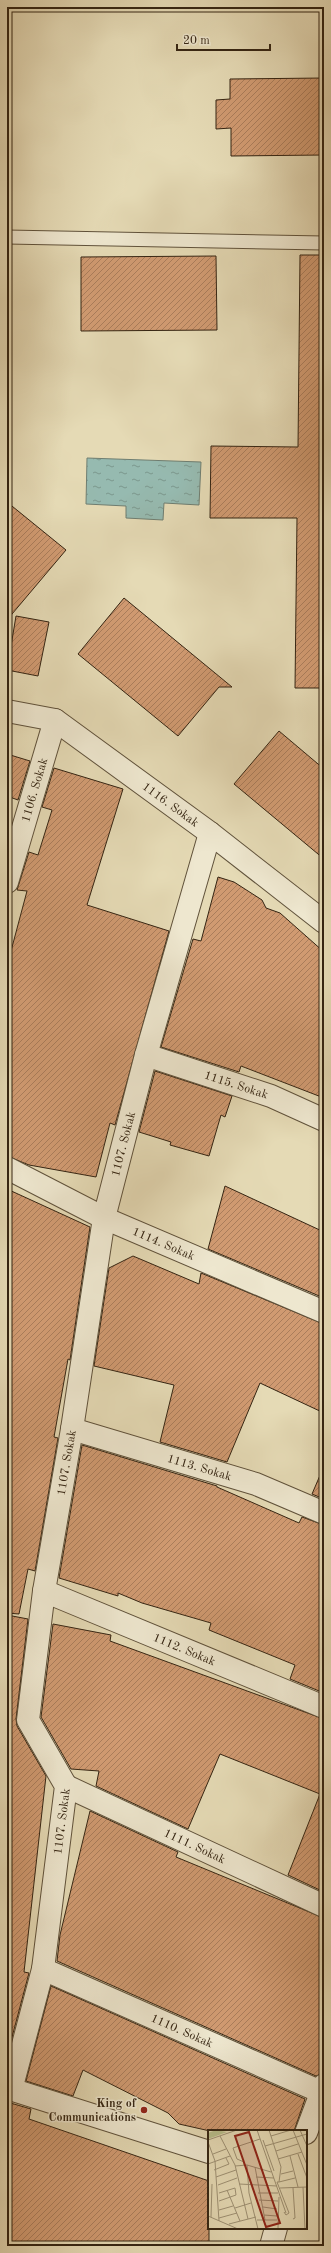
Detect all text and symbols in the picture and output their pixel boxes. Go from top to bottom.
scale bar [177,26,270,52]
text: 20 m [183,35,210,47]
street label: 1106. Sokak [20,757,50,824]
street label: 1116. Sokak [140,781,200,830]
street label: 1115. Sokak [203,1069,269,1102]
street label: 1107. Sokak [110,1111,138,1178]
street label: 1114. Sokak [130,1226,196,1263]
street label: 1107. Sokak [56,1429,79,1497]
street label: 1113. Sokak [166,1453,233,1483]
street label: 1112. Sokak [151,1632,217,1668]
street label: 1107. Sokak [52,1788,73,1855]
street label: 1111. Sokak [162,1827,227,1866]
street label: 1110. Sokak [149,2012,214,2050]
place label: King of Communications [48,2098,137,2124]
marker: King of Communications [139,2105,149,2115]
inset map [208,2130,307,2229]

